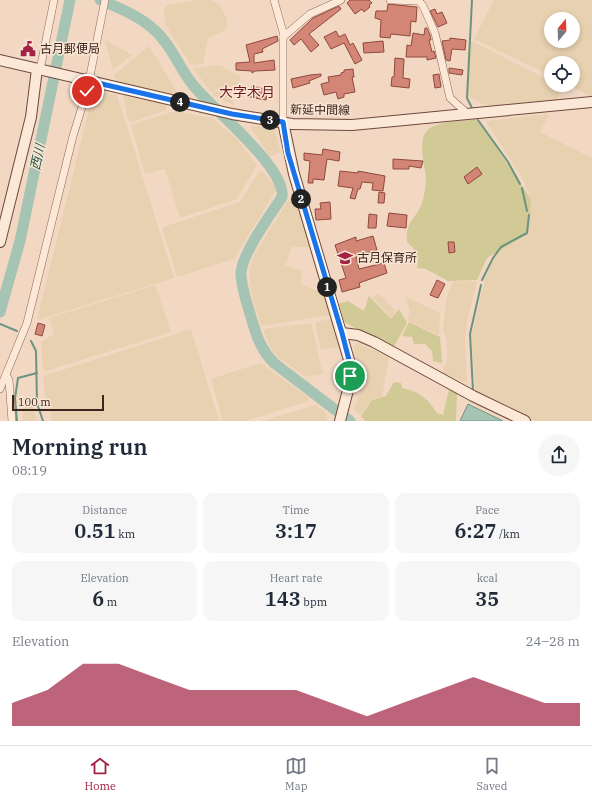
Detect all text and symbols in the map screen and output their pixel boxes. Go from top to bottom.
north arrow [544,12,580,48]
map controls [544,12,580,92]
public building icon: 古月郵便局 [19,40,37,58]
place label: 古月郵便局 [40,41,100,56]
button: locate [544,56,580,92]
pin [70,74,104,108]
icon: check [76,80,98,102]
district label: 大字木月 [219,83,275,101]
pin: 4 [170,92,190,112]
text: 4 [177,95,183,109]
street label: 新延中間線 [290,101,350,118]
pin: 3 [260,110,280,130]
text: 3 [267,113,273,127]
water label: 西川 [26,141,49,172]
pin: 2 [291,189,311,209]
text: 2 [298,192,304,206]
school or university icon: 古月保育所 [336,249,354,267]
place label: 古月保育所 [357,250,417,265]
pin: 1 [317,277,337,297]
text: 1 [324,280,330,294]
pin [333,359,367,393]
icon: arrive [339,365,361,387]
scale bar [12,393,104,412]
text: 100 m [18,395,51,409]
text: Morning run [12,432,148,461]
button: share [538,434,580,476]
text: 08:19 [12,462,47,479]
text: Distance [82,503,127,517]
text: Time [282,503,310,517]
text: Pace [475,503,499,517]
text: 0.51 [74,517,116,544]
text: 3:17 [275,517,317,544]
text: 6:27 [455,517,497,544]
text: km [116,527,135,541]
text: /km [497,527,520,541]
text: Elevation [80,571,129,585]
text: Heart rate [270,571,322,585]
text: kcal [477,571,498,585]
text: 6 [92,585,104,612]
text: 143 [265,585,301,612]
text: 35 [475,585,499,612]
text: m [104,595,117,609]
text: bpm [301,595,327,609]
text: Elevation [12,633,69,650]
text: 24–28 m [526,633,580,650]
tab: Home [85,755,116,793]
tab: Map [285,755,307,793]
tab: Saved [477,755,507,793]

